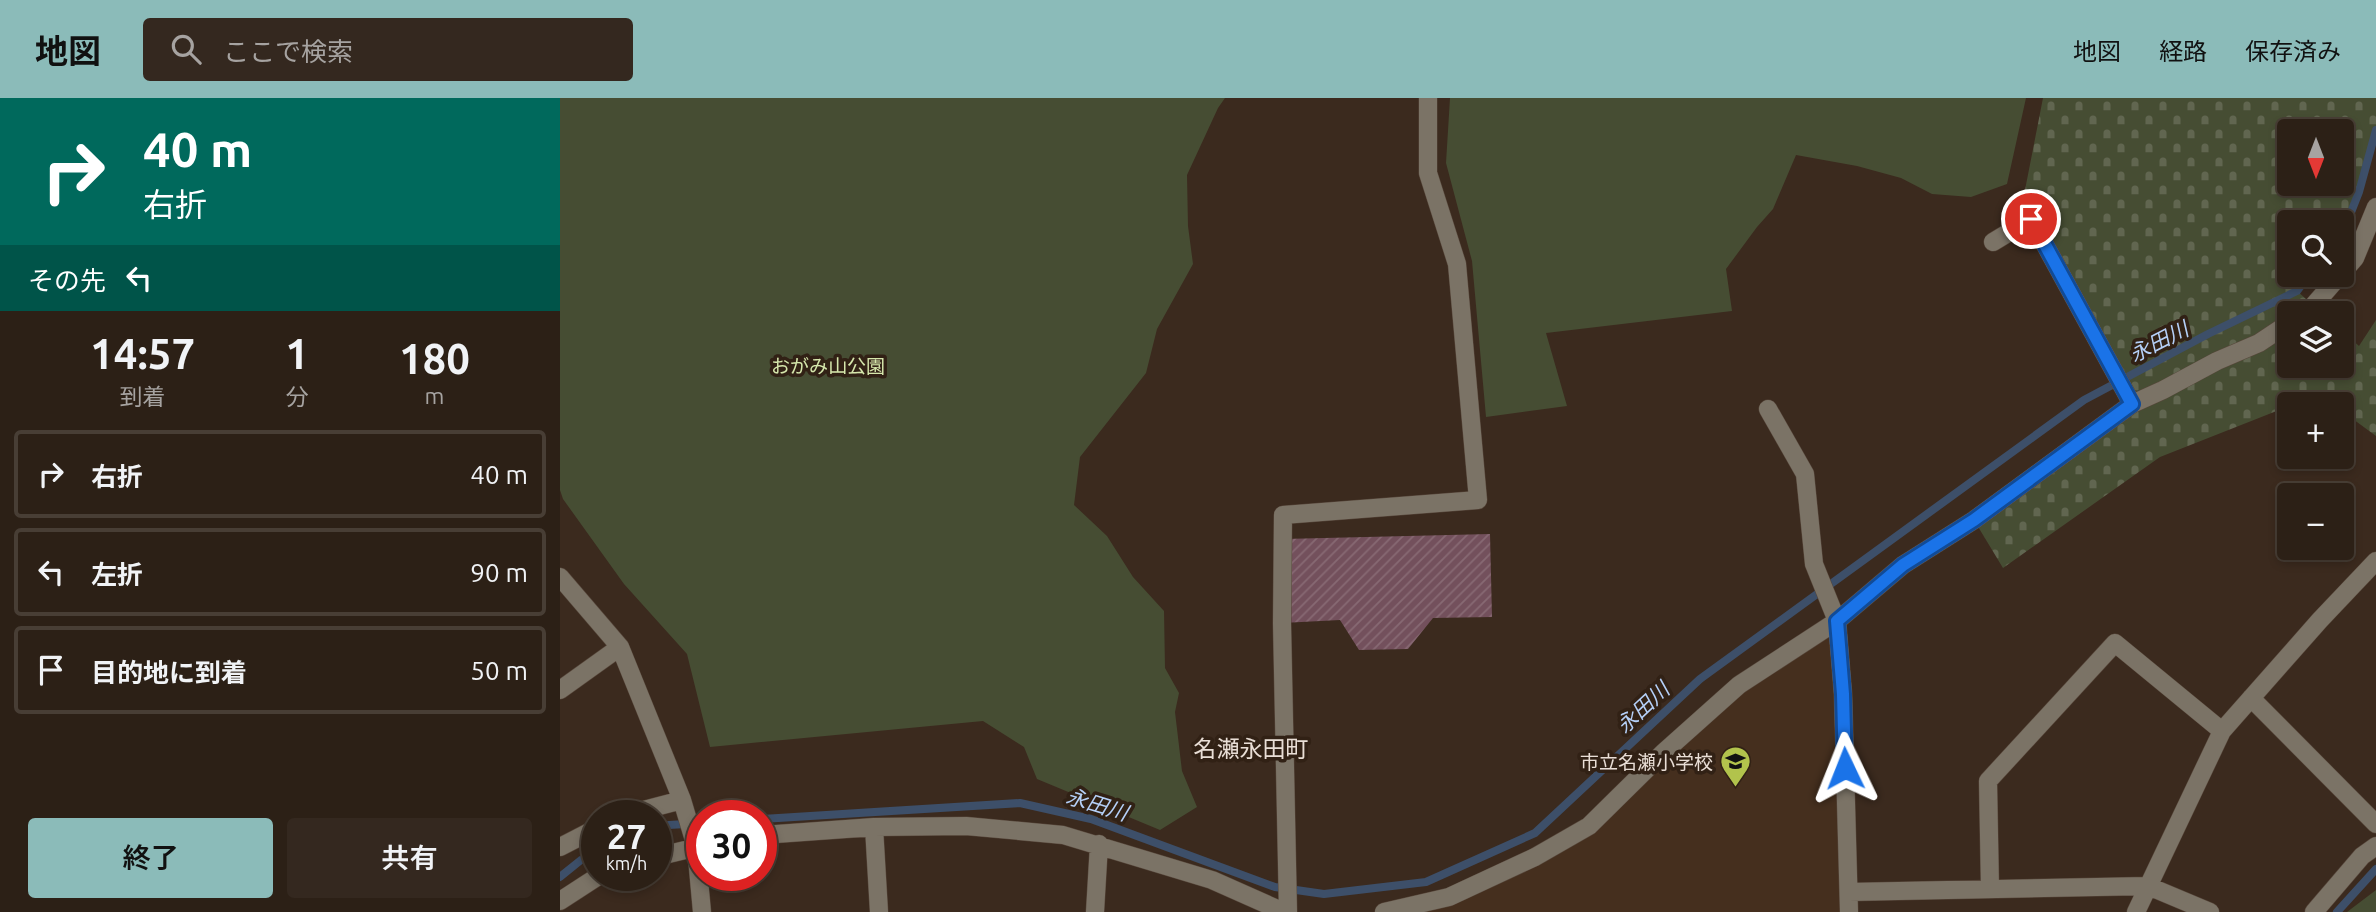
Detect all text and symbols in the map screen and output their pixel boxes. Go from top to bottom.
search box [143,18,633,81]
icon: search [167,30,205,68]
text: 地図 [35,32,101,69]
text: ここで検索 [223,37,353,66]
text: 地図 [2073,38,2121,65]
text: 経路 [2159,38,2207,65]
text: 保存済み [2245,38,2341,65]
north arrow [2277,119,2354,196]
map controls [2277,119,2354,560]
text: 40 m [143,121,252,176]
icon: right [28,126,119,217]
text: 右折 [143,186,207,222]
pin [2001,189,2061,249]
icon: arrive [2012,200,2050,238]
button: search [2277,210,2354,287]
icon: left [120,259,158,297]
text: その先 [28,266,106,295]
button: layers [2277,301,2354,378]
water label: 永田川 [2125,315,2194,366]
text: 14:57 [90,330,195,377]
text: 1 [285,330,309,377]
text: 180 [399,335,470,382]
park label: おがみ山公園 [771,355,885,377]
text: m [425,383,444,408]
text: 到着 [120,384,166,409]
text: 分 [286,384,309,409]
button: + [2277,392,2354,469]
icon: right [32,455,70,493]
text: 40 m [470,460,528,489]
text: 右折 [91,462,143,491]
button: − [2277,483,2354,560]
icon: left [32,553,70,591]
text: 90 m [470,558,528,587]
text: 左折 [91,560,143,589]
icon: arrive [32,651,70,689]
text: 50 m [470,656,528,685]
text: 目的地に到着 [91,658,247,687]
water label: 永田川 [1611,676,1675,738]
position arrow [1808,731,1882,805]
district label: 名瀬永田町 [1194,736,1309,761]
school or university icon: 市立名瀬小学校 [1719,745,1753,789]
place label: 市立名瀬小学校 [1580,751,1713,773]
water label: 永田川 [1064,783,1133,825]
speed limit sign: 30 [686,800,777,891]
text: 27 [607,816,646,856]
button: 終了 [28,818,273,898]
button: 共有 [287,818,532,898]
text: km/h [606,853,647,873]

